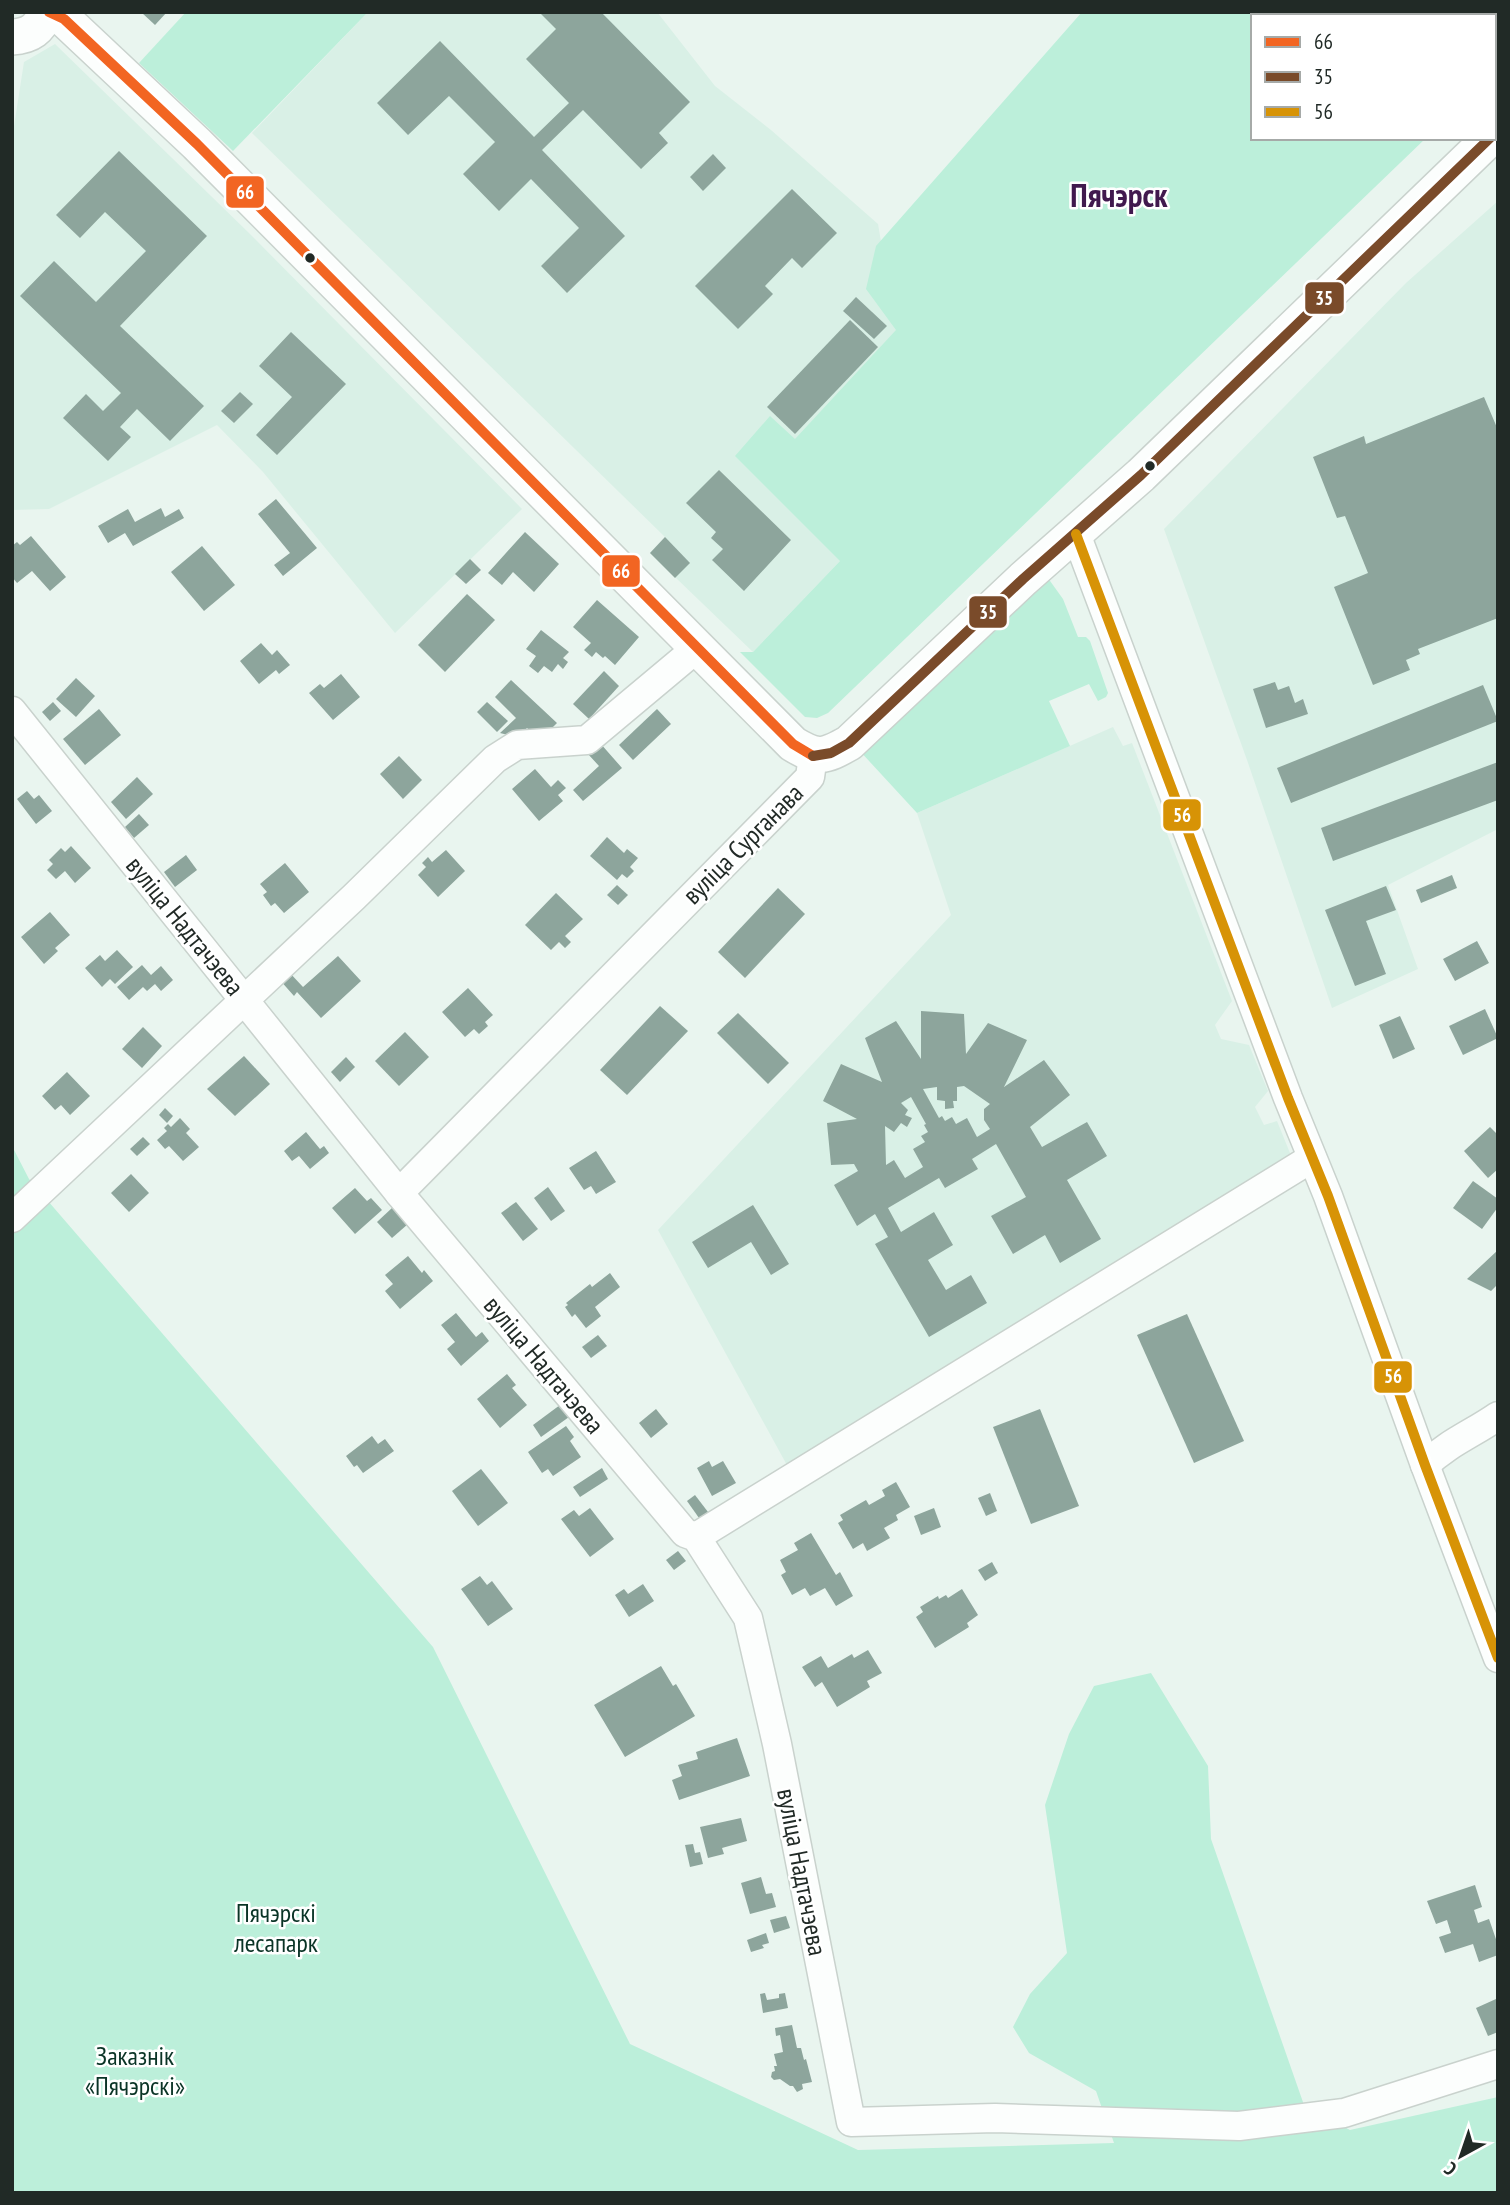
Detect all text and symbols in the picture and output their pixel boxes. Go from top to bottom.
legend [1251,14,1496,140]
text: 66 [1314,28,1333,55]
text: 35 [1314,63,1333,90]
text: 56 [1314,98,1333,125]
district label: Пячэрск [1070,173,1168,216]
line badge: 66 [225,175,265,209]
text: 66 [236,180,254,204]
unlabelled marker [303,251,317,265]
line badge: 35 [1304,281,1345,315]
text: 35 [1315,286,1333,310]
unlabelled marker [1143,459,1157,473]
line badge: 66 [601,554,641,588]
text: 66 [612,559,630,583]
line badge: 35 [968,595,1008,629]
text: 35 [979,600,997,624]
street label: вуліца Сурганава [675,776,810,911]
line badge: 56 [1162,798,1202,832]
text: 56 [1173,803,1191,827]
street label: вуліца Надтачэева [119,849,252,1002]
street label: вуліца Надтачэева [477,1289,612,1440]
line badge: 56 [1373,1360,1413,1394]
text: 56 [1384,1364,1402,1388]
street label: вуліца Надтачэева [770,1786,835,1958]
park label: Пячэрскі лесапарк [233,1896,318,1959]
park label: Заказнік «Пячэрскі» [85,2039,185,2102]
north arrow [1426,2121,1496,2191]
text: С [1439,2157,1461,2181]

